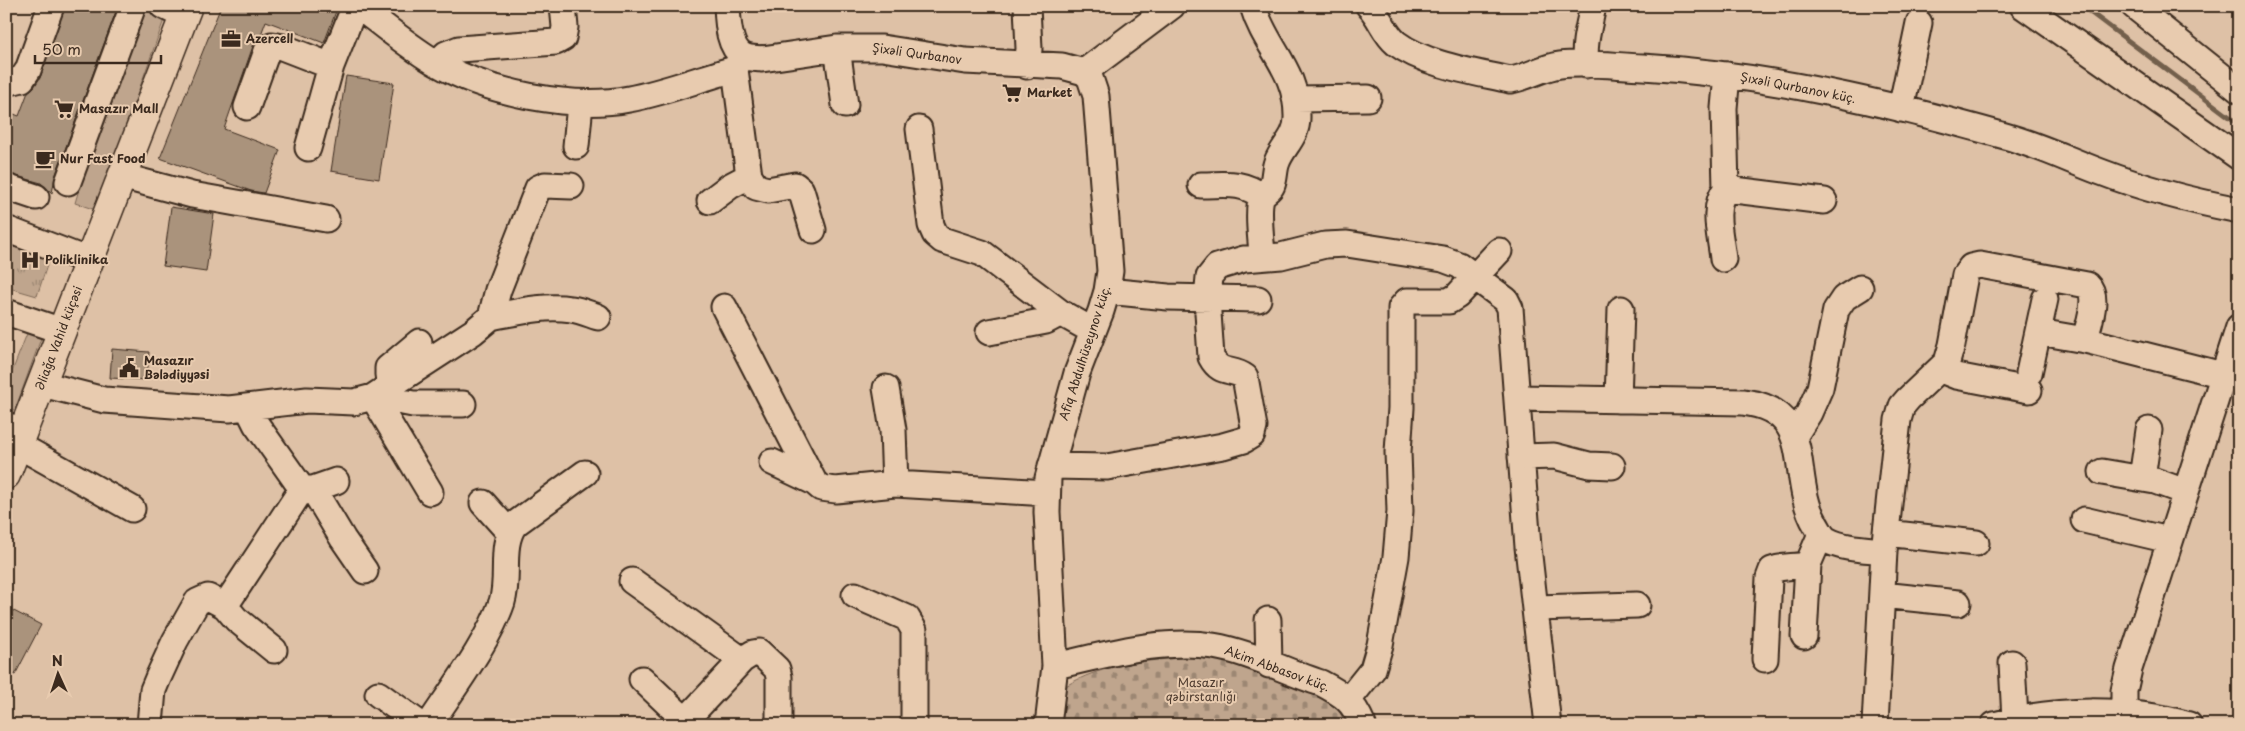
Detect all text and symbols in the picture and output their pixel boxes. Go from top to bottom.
office icon: Azercell [220,28,242,50]
place label: Azercell [245,29,293,47]
scale bar [35,32,161,64]
text: 50 m [42,37,81,60]
street label: Şixəli Qurbanov [871,38,964,68]
street label: Şıxəli Qurbanov küç. [1739,67,1858,107]
supermarket icon: Market [1001,82,1023,104]
place label: Market [1027,83,1073,101]
supermarket icon: Masazır Mall [53,98,75,120]
place label: Masazır Mall [79,99,158,117]
cafe icon: Nur Fast Food [34,148,56,170]
place label: Nur Fast Food [60,149,146,167]
hospital icon: Poliklinika [19,249,41,271]
place label: Poliklinika [45,250,109,268]
street label: Əliağa Vahid küçəsi [30,283,86,392]
street label: Afiq Abdulhüseynov küç. [1054,283,1114,423]
place label: Masazır Bələdiyyəsi [144,351,210,383]
public building icon: Masazır Bələdiyyəsi [118,357,140,379]
street label: Akim Abbasov küç. [1222,641,1332,695]
north arrow [32,648,82,698]
text: N [51,650,63,671]
park label: Masazır qəbirstanlığı [1166,673,1236,705]

